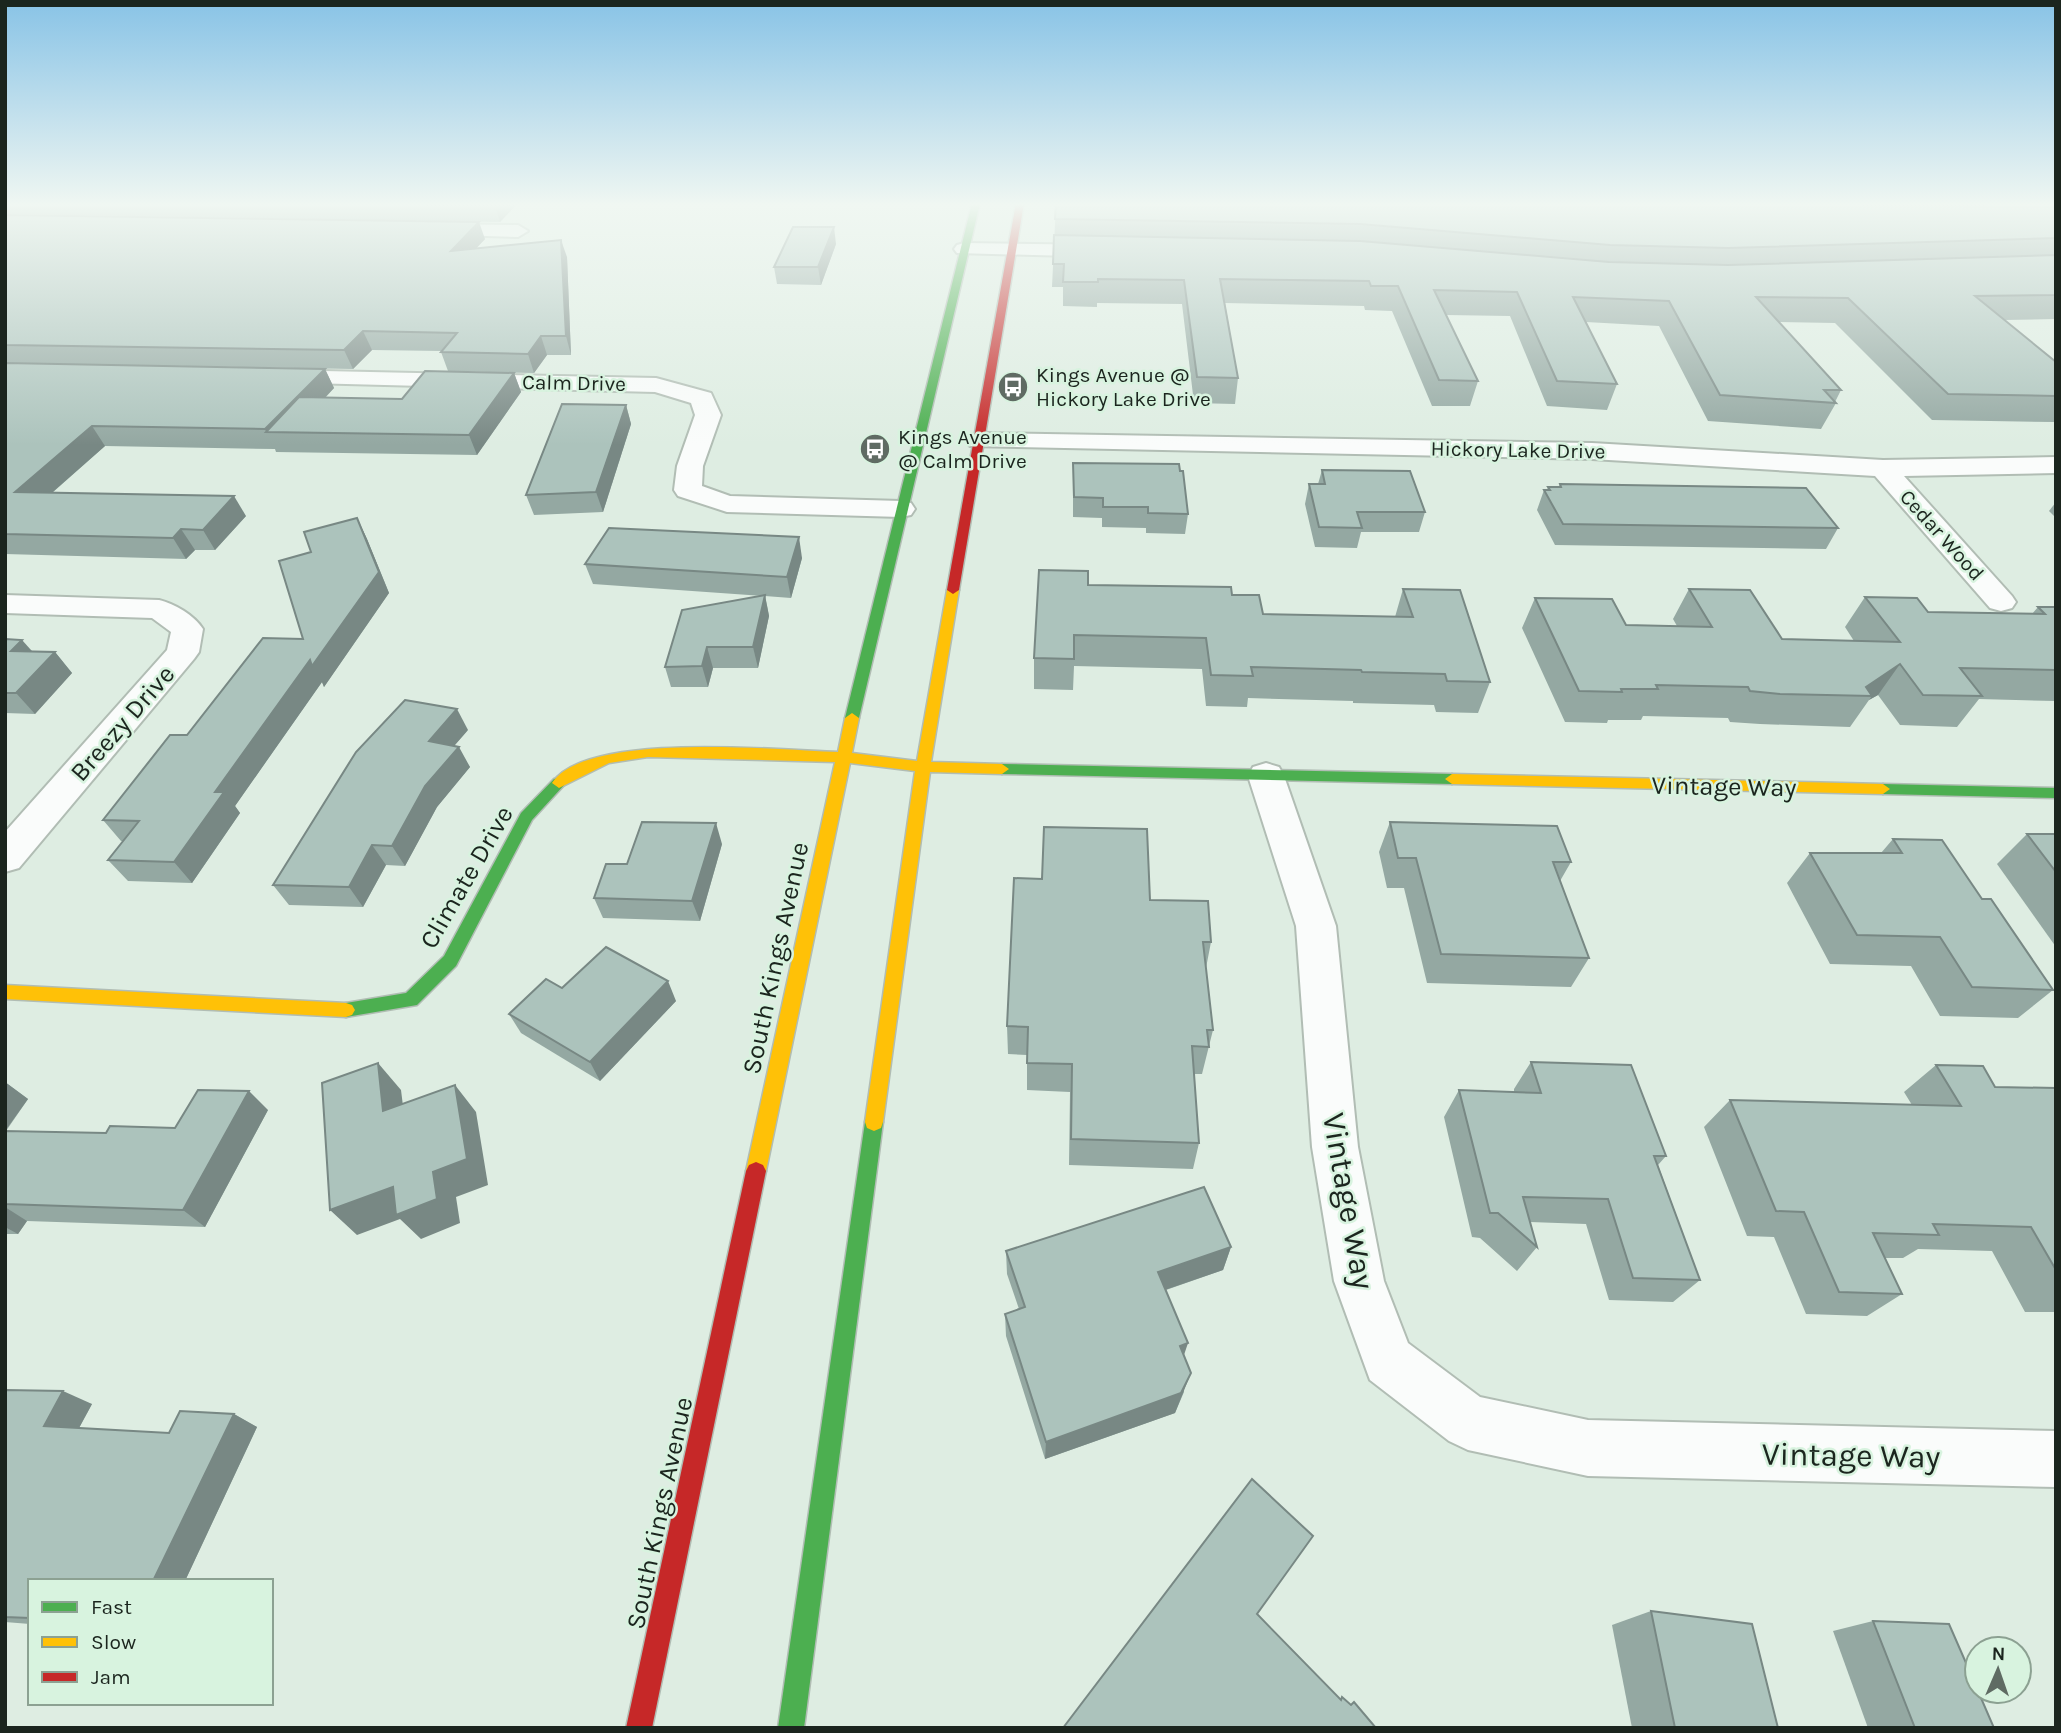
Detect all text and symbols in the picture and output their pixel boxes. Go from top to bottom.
place label: Kings Avenue @ Hickory Lake Drive [1036,363,1211,411]
street label: Calm Drive [522,370,626,396]
bus stop icon: Kings Avenue @ Hickory Lake Drive [996,370,1030,404]
place label: Kings Avenue @ Calm Drive [898,425,1027,473]
bus stop icon: Kings Avenue @ Calm Drive [858,432,892,466]
street label: Hickory Lake Drive [1430,436,1606,464]
street label: Cedar Wood [1895,485,1989,585]
street label: Breezy Drive [64,659,181,788]
street label: Vintage Way [1651,770,1797,803]
street label: Climate Drive [413,800,520,954]
street label: South Kings Avenue [736,839,815,1077]
street label: Vintage Way [1315,1110,1382,1292]
street label: South Kings Avenue [620,1394,699,1632]
street label: Vintage Way [1761,1435,1941,1476]
legend [28,1579,273,1705]
text: Fast [91,1595,132,1619]
text: Slow [91,1630,136,1654]
north arrow [1963,1635,2033,1705]
text: N [1991,1643,2006,1665]
text: Jam [91,1665,131,1689]

